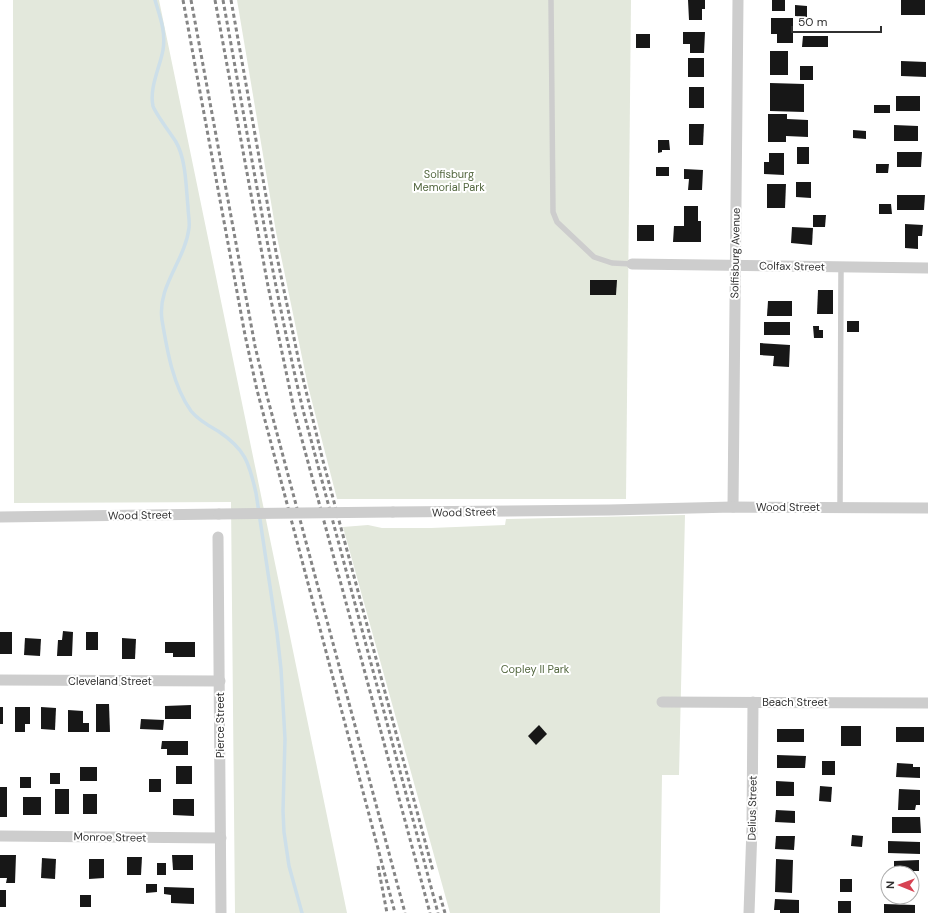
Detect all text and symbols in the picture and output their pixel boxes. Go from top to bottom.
scale bar [792,8,881,34]
text: 50 m [798,14,827,30]
park label: Solfisburg Memorial Park [413,167,485,194]
street label: Solfisburg Avenue [727,208,743,298]
street label: Colfax Street [759,258,825,274]
street label: Wood Street [756,500,820,514]
street label: Wood Street [432,504,496,520]
street label: Wood Street [108,507,172,523]
park label: Copley II Park [501,662,570,676]
street label: Cleveland Street [68,674,152,688]
street label: Pierce Street [213,692,227,758]
street label: Beach Street [762,695,828,709]
street label: Delius Street [744,775,760,841]
street label: Monroe Street [73,829,147,845]
north arrow [880,865,920,905]
text: N [883,881,897,889]

